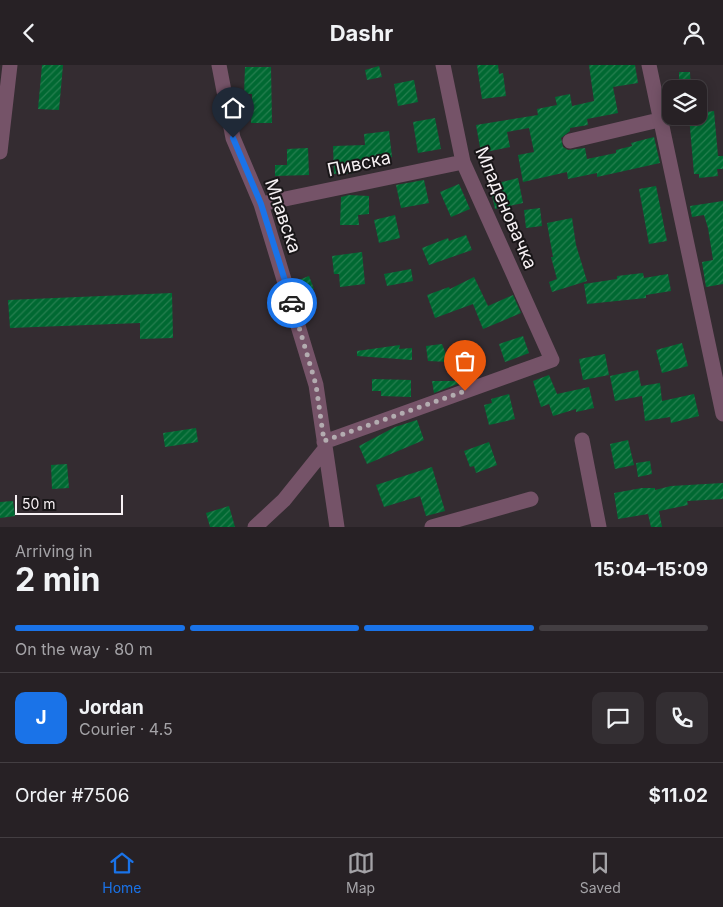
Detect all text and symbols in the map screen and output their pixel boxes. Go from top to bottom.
icon: back [15,19,43,47]
icon: person [680,19,708,47]
text: Dashr [330,20,393,46]
map controls [662,80,707,125]
button: layers [662,80,707,125]
pin [212,87,254,138]
icon: home [219,94,247,122]
street label: Младеновачка [471,144,542,272]
street label: Пивска [325,147,393,180]
street label: Млавска [261,176,306,256]
courier [267,278,317,328]
icon: car [278,289,306,317]
pin [444,340,486,391]
icon: bag [451,347,479,375]
scale bar [15,492,122,515]
text: 50 m [22,495,56,512]
text: Arriving in [15,541,92,561]
text: 15:04–15:09 [594,558,708,581]
text: 2 min [15,560,101,599]
text: On the way · 80 m [15,639,153,659]
button: chat [592,692,644,744]
button: phone [656,692,708,744]
text: Jordan [79,696,144,719]
text: J [35,706,47,729]
text: Courier · 4.5 [79,719,173,739]
text: Order #7506 [15,784,130,807]
text: $11.02 [649,784,708,807]
tab: Home [102,849,142,896]
tab: Map [346,849,375,896]
tab: Saved [580,849,621,896]

